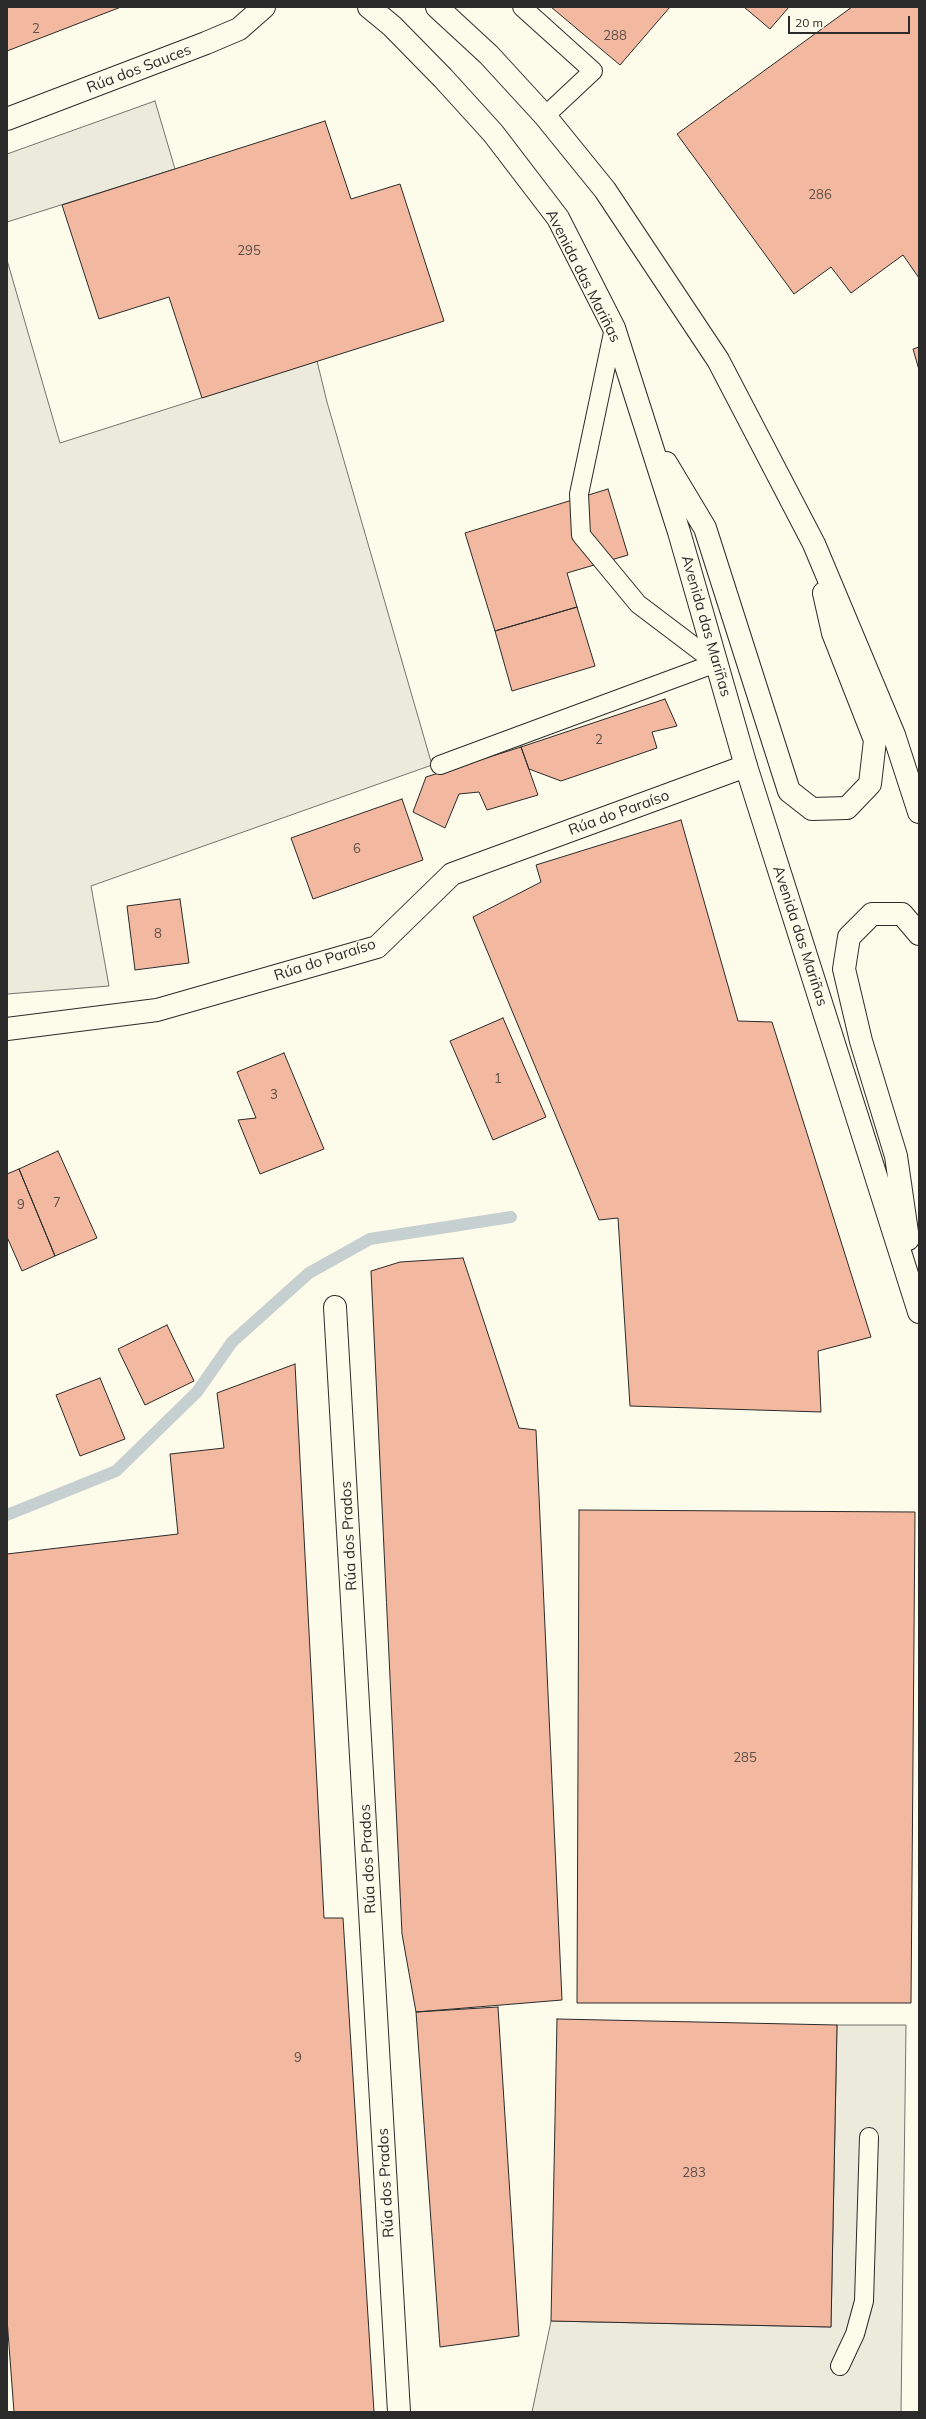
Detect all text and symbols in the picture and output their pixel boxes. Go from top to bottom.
scale bar [790,8,912,34]
text: 20 m [795,15,823,30]
house number: 2 [32,21,40,37]
house number: 288 [603,28,627,44]
street label: Rúa dos Sauces [84,41,194,97]
house number: 286 [808,187,832,203]
street label: Avenida das Mariñas [542,207,624,345]
house number: 295 [237,243,261,259]
street label: Avenida das Mariñas [677,553,735,699]
house number: 2 [595,732,603,748]
street label: Rúa do Paraíso [566,786,672,840]
house number: 6 [353,841,361,857]
street label: Avenida das Mariñas [769,864,831,1008]
house number: 8 [154,926,162,942]
street label: Rúa do Paraíso [272,935,378,985]
house number: 1 [494,1071,502,1087]
house number: 3 [270,1087,278,1103]
house number: 7 [53,1195,61,1211]
house number: 9 [17,1197,25,1213]
street label: Rúa dos Prados [337,1481,361,1591]
house number: 285 [733,1750,757,1766]
street label: Rúa dos Prados [356,1804,380,1914]
house number: 9 [294,2050,302,2066]
street label: Rúa dos Prados [374,2128,398,2238]
house number: 283 [682,2165,706,2181]

